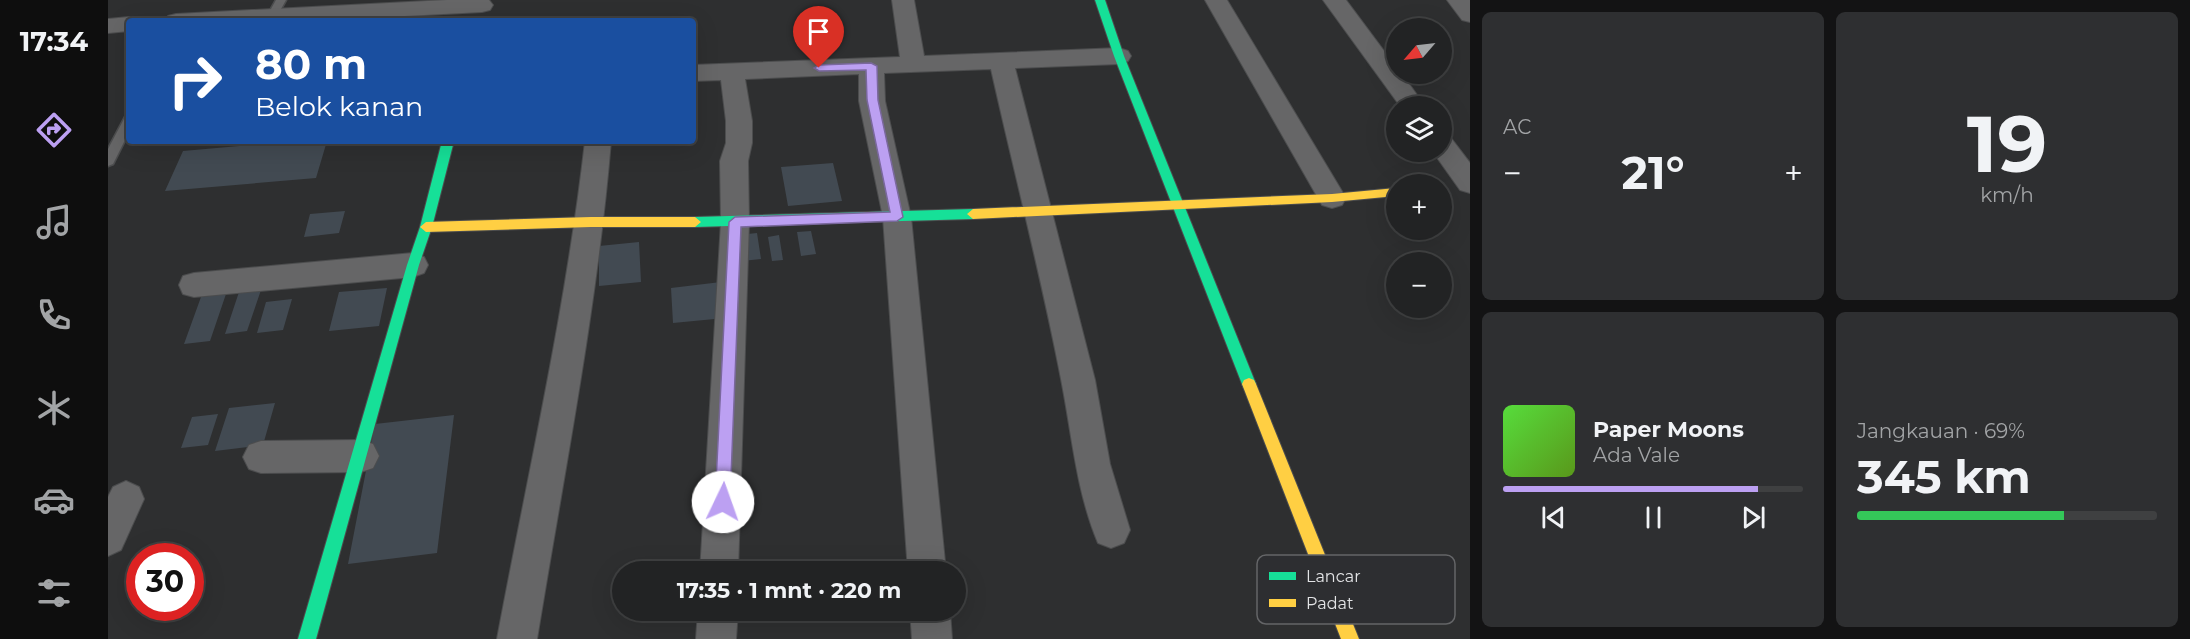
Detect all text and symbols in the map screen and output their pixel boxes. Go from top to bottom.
pin [793,6,844,68]
icon: arrive [802,15,835,48]
north arrow [1386,18,1452,84]
map controls [1386,18,1452,318]
text: 17:34 [20,25,88,58]
text: 80 m [255,38,367,90]
icon: right [156,42,234,120]
text: Belok kanan [255,90,423,123]
button: layers [1386,96,1452,162]
text: 19 [1967,96,2047,192]
icon: directions [33,109,75,151]
text: AC [1503,115,1531,139]
text: 21° [1621,145,1685,200]
text: − [1503,153,1522,193]
text: + [1784,153,1803,193]
button: + [1386,174,1452,240]
text: km/h [1980,183,2034,207]
icon: music [33,201,75,243]
button: − [1386,252,1452,318]
icon: phone [33,294,75,336]
icon: climate [33,387,75,429]
text: Paper Moons [1593,416,1744,443]
text: Jangkauan · 69% [1857,419,2025,443]
text: Ada Vale [1593,443,1680,467]
text: 345 km [1857,449,2031,504]
position arrow [691,470,755,534]
icon: car [33,479,75,521]
icon: previous [1537,501,1570,534]
icon: pause [1637,501,1670,534]
icon: next [1737,501,1770,534]
speed limit sign: 30 [126,543,204,621]
legend [1257,555,1455,624]
text: Lancar [1306,567,1361,586]
icon: filters [33,572,75,614]
text: 17:35 · 1 mnt · 220 m [677,577,901,604]
text: Padat [1306,594,1354,613]

